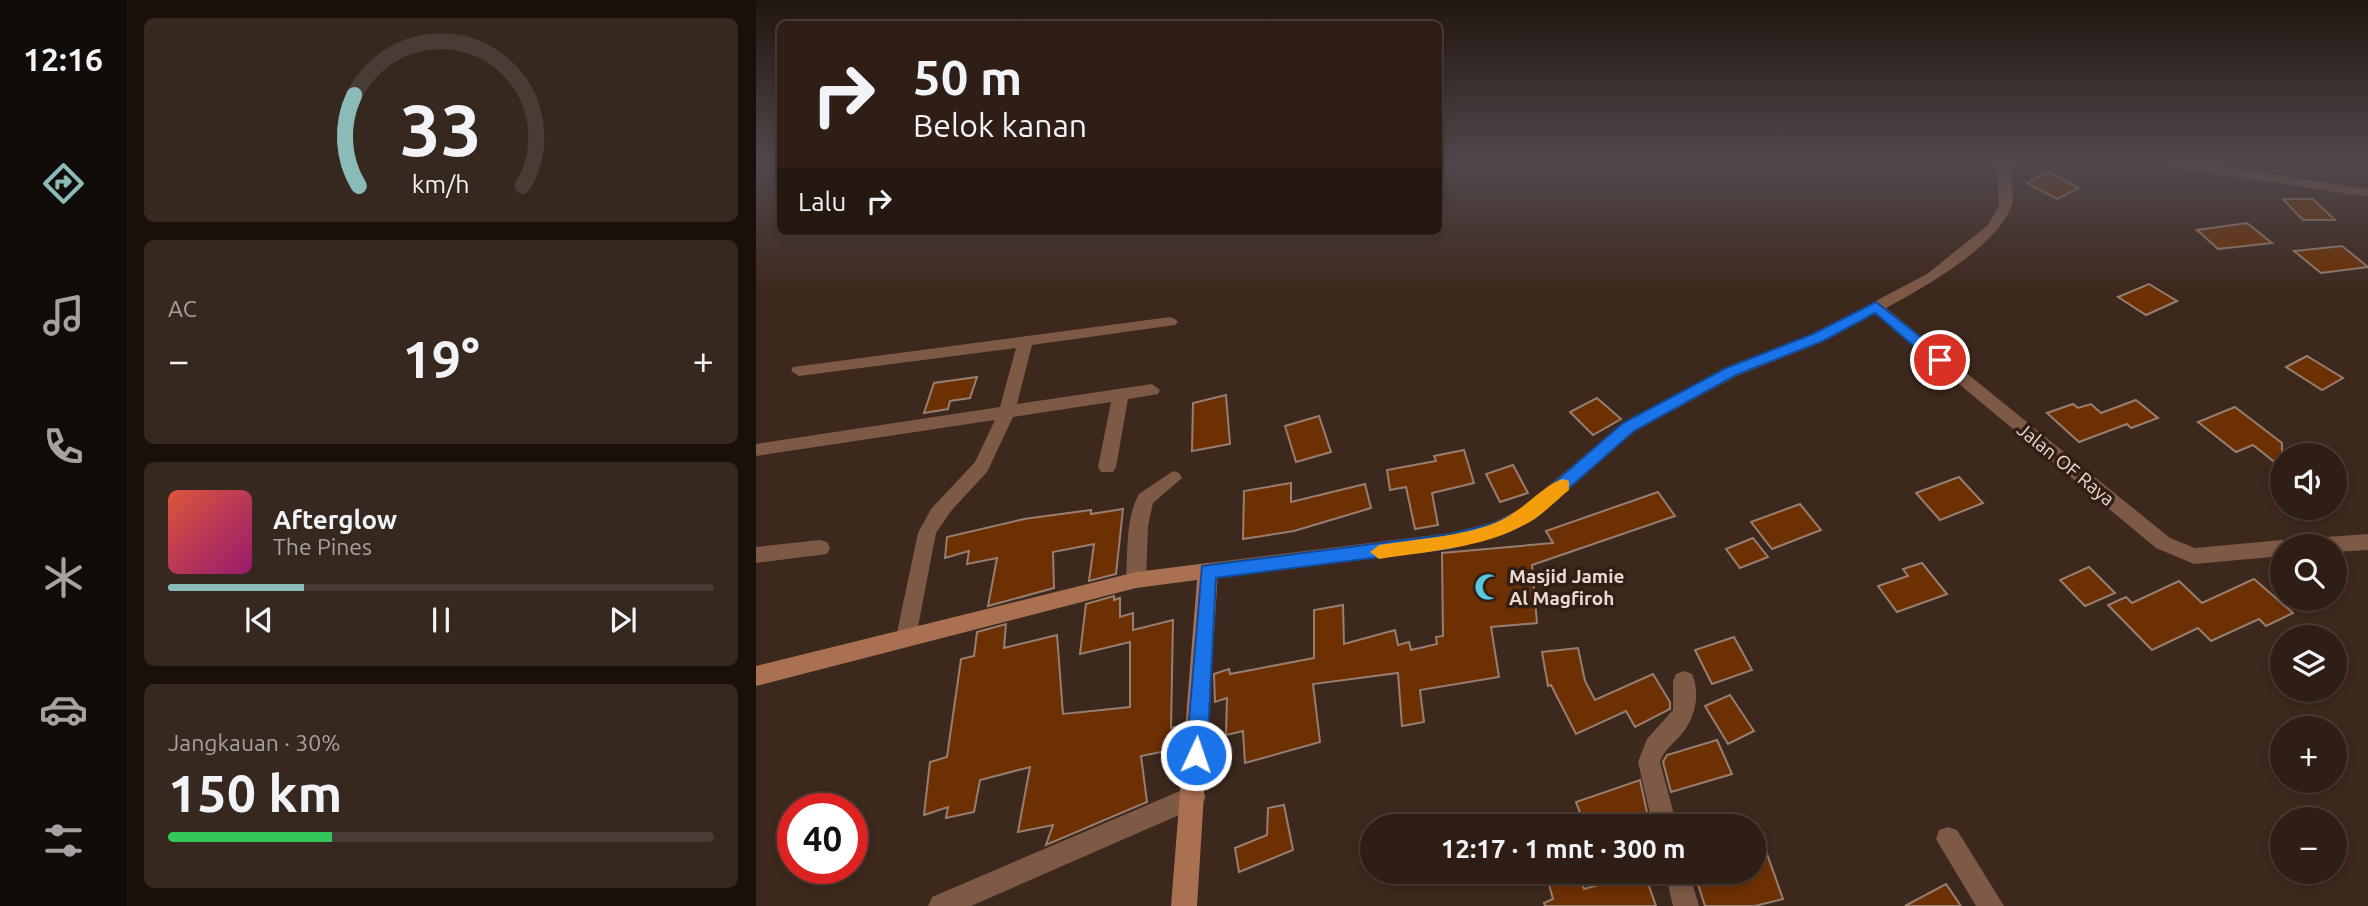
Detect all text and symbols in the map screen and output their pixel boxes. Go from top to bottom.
text: 12:16 [23,41,103,77]
icon: right [798,49,889,140]
text: 50 m [913,49,1022,104]
text: 33 [400,88,482,170]
text: Belok kanan [913,107,1087,143]
icon: directions [39,159,88,208]
text: km/h [412,170,470,198]
icon: right [860,182,898,220]
text: Lalu [798,187,846,216]
icon: music [39,291,88,340]
text: AC [168,296,197,321]
text: 19° [402,330,480,388]
pin [1910,330,1970,390]
text: − [168,339,189,381]
text: + [693,339,714,381]
icon: arrive [1921,341,1959,379]
street label: Jalan OF Raya [2013,418,2119,510]
icon: phone [39,422,88,471]
map controls [2270,443,2347,884]
button: sound [2270,443,2347,520]
text: Afterglow [273,505,397,534]
text: The Pines [273,534,372,559]
button: search [2270,534,2347,611]
icon: climate [39,553,88,602]
place label: Masjid Jamie Al Magfiroh [1509,565,1625,609]
mosque icon: Masjid Jamie Al Magfiroh [1473,572,1503,602]
icon: previous [240,601,278,639]
icon: pause [422,601,460,639]
icon: next [604,601,642,639]
button: layers [2270,625,2347,702]
icon: car [39,685,88,734]
button: + [2270,716,2347,793]
position arrow [1159,718,1233,792]
text: Jangkauan · 30% [168,730,340,755]
text: 150 km [168,764,342,822]
speed limit sign: 40 [777,793,868,884]
button: − [2270,807,2347,884]
icon: filters [39,816,88,865]
text: 12:17 · 1 mnt · 300 m [1441,834,1685,863]

